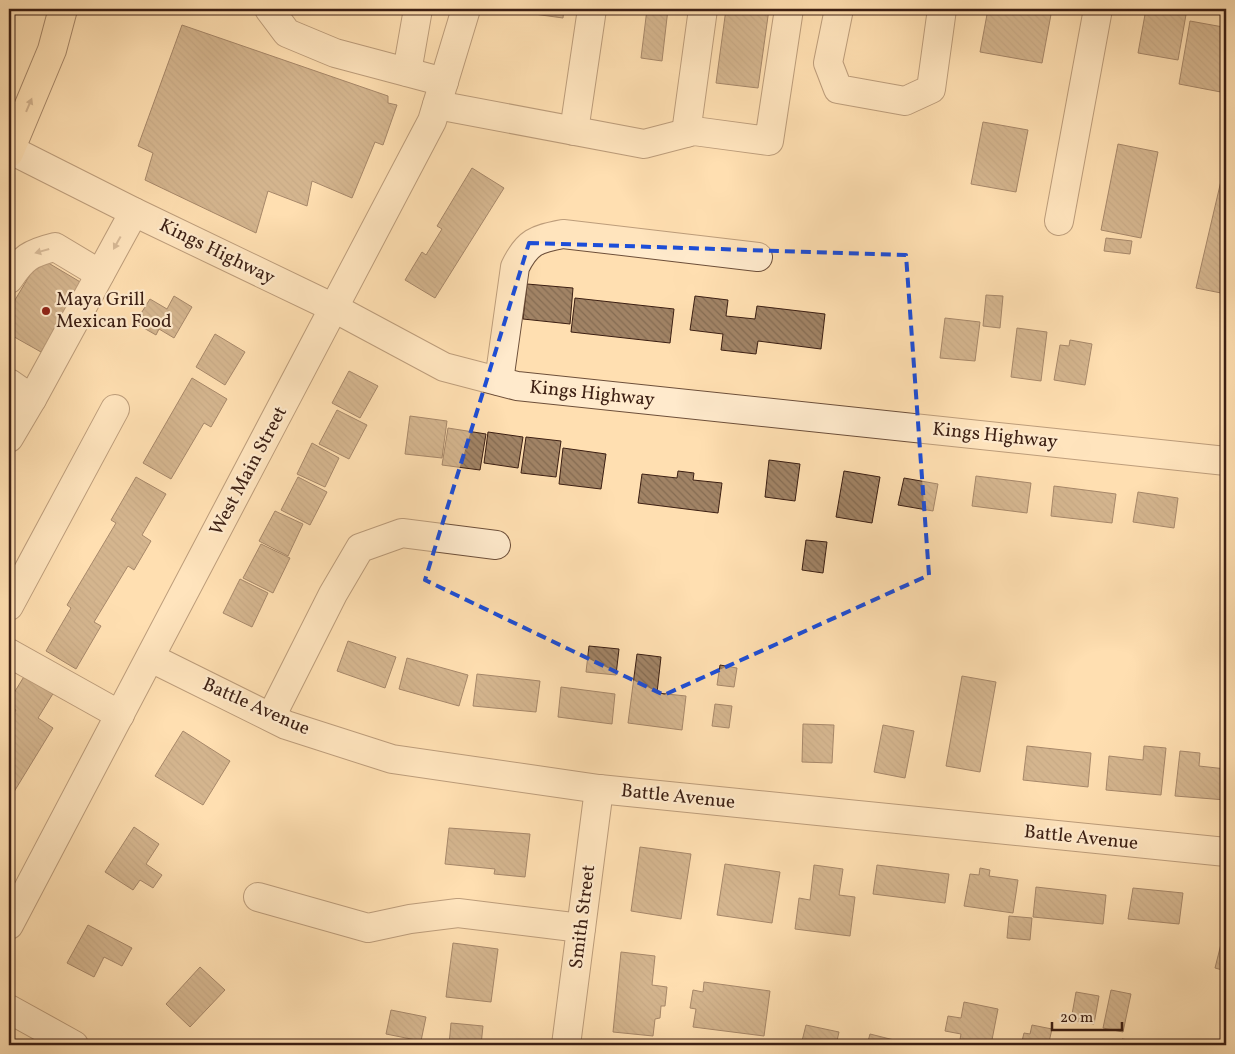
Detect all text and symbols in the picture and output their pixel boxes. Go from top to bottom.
one-way arrow [25,97,33,112]
street label: Kings Highway [155,213,279,291]
one-way arrow [113,236,121,250]
one-way arrow [34,247,49,255]
place label: Maya Grill Mexican Food [56,287,172,335]
marker: Maya Grill Mexican Food [40,305,52,317]
street label: Kings Highway [528,374,656,414]
street label: West Main Street [204,401,294,540]
street label: Kings Highway [931,416,1059,456]
street label: Battle Avenue [198,672,314,742]
street label: Battle Avenue [620,778,736,816]
street label: Battle Avenue [1023,819,1139,857]
street label: Smith Street [564,863,602,971]
scale bar [1052,999,1122,1031]
text: 20 m [1060,1008,1093,1029]

